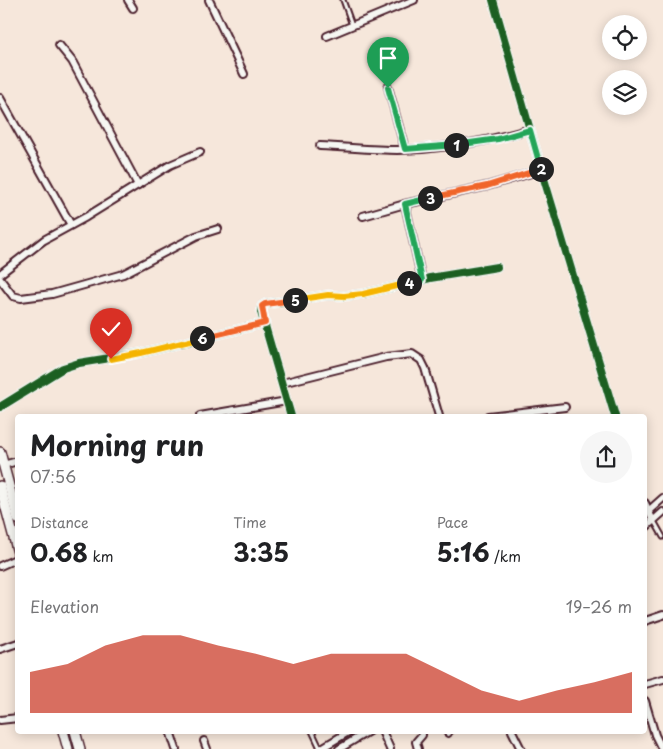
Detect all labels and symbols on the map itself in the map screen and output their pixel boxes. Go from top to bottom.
pin [367,37,409,88]
pin: 1 [444,132,468,158]
pin: 2 [528,156,554,182]
pin: 3 [418,186,442,210]
pin: 4 [396,270,422,296]
pin: 5 [282,288,308,312]
pin [90,308,132,359]
pin: 6 [190,326,214,350]

